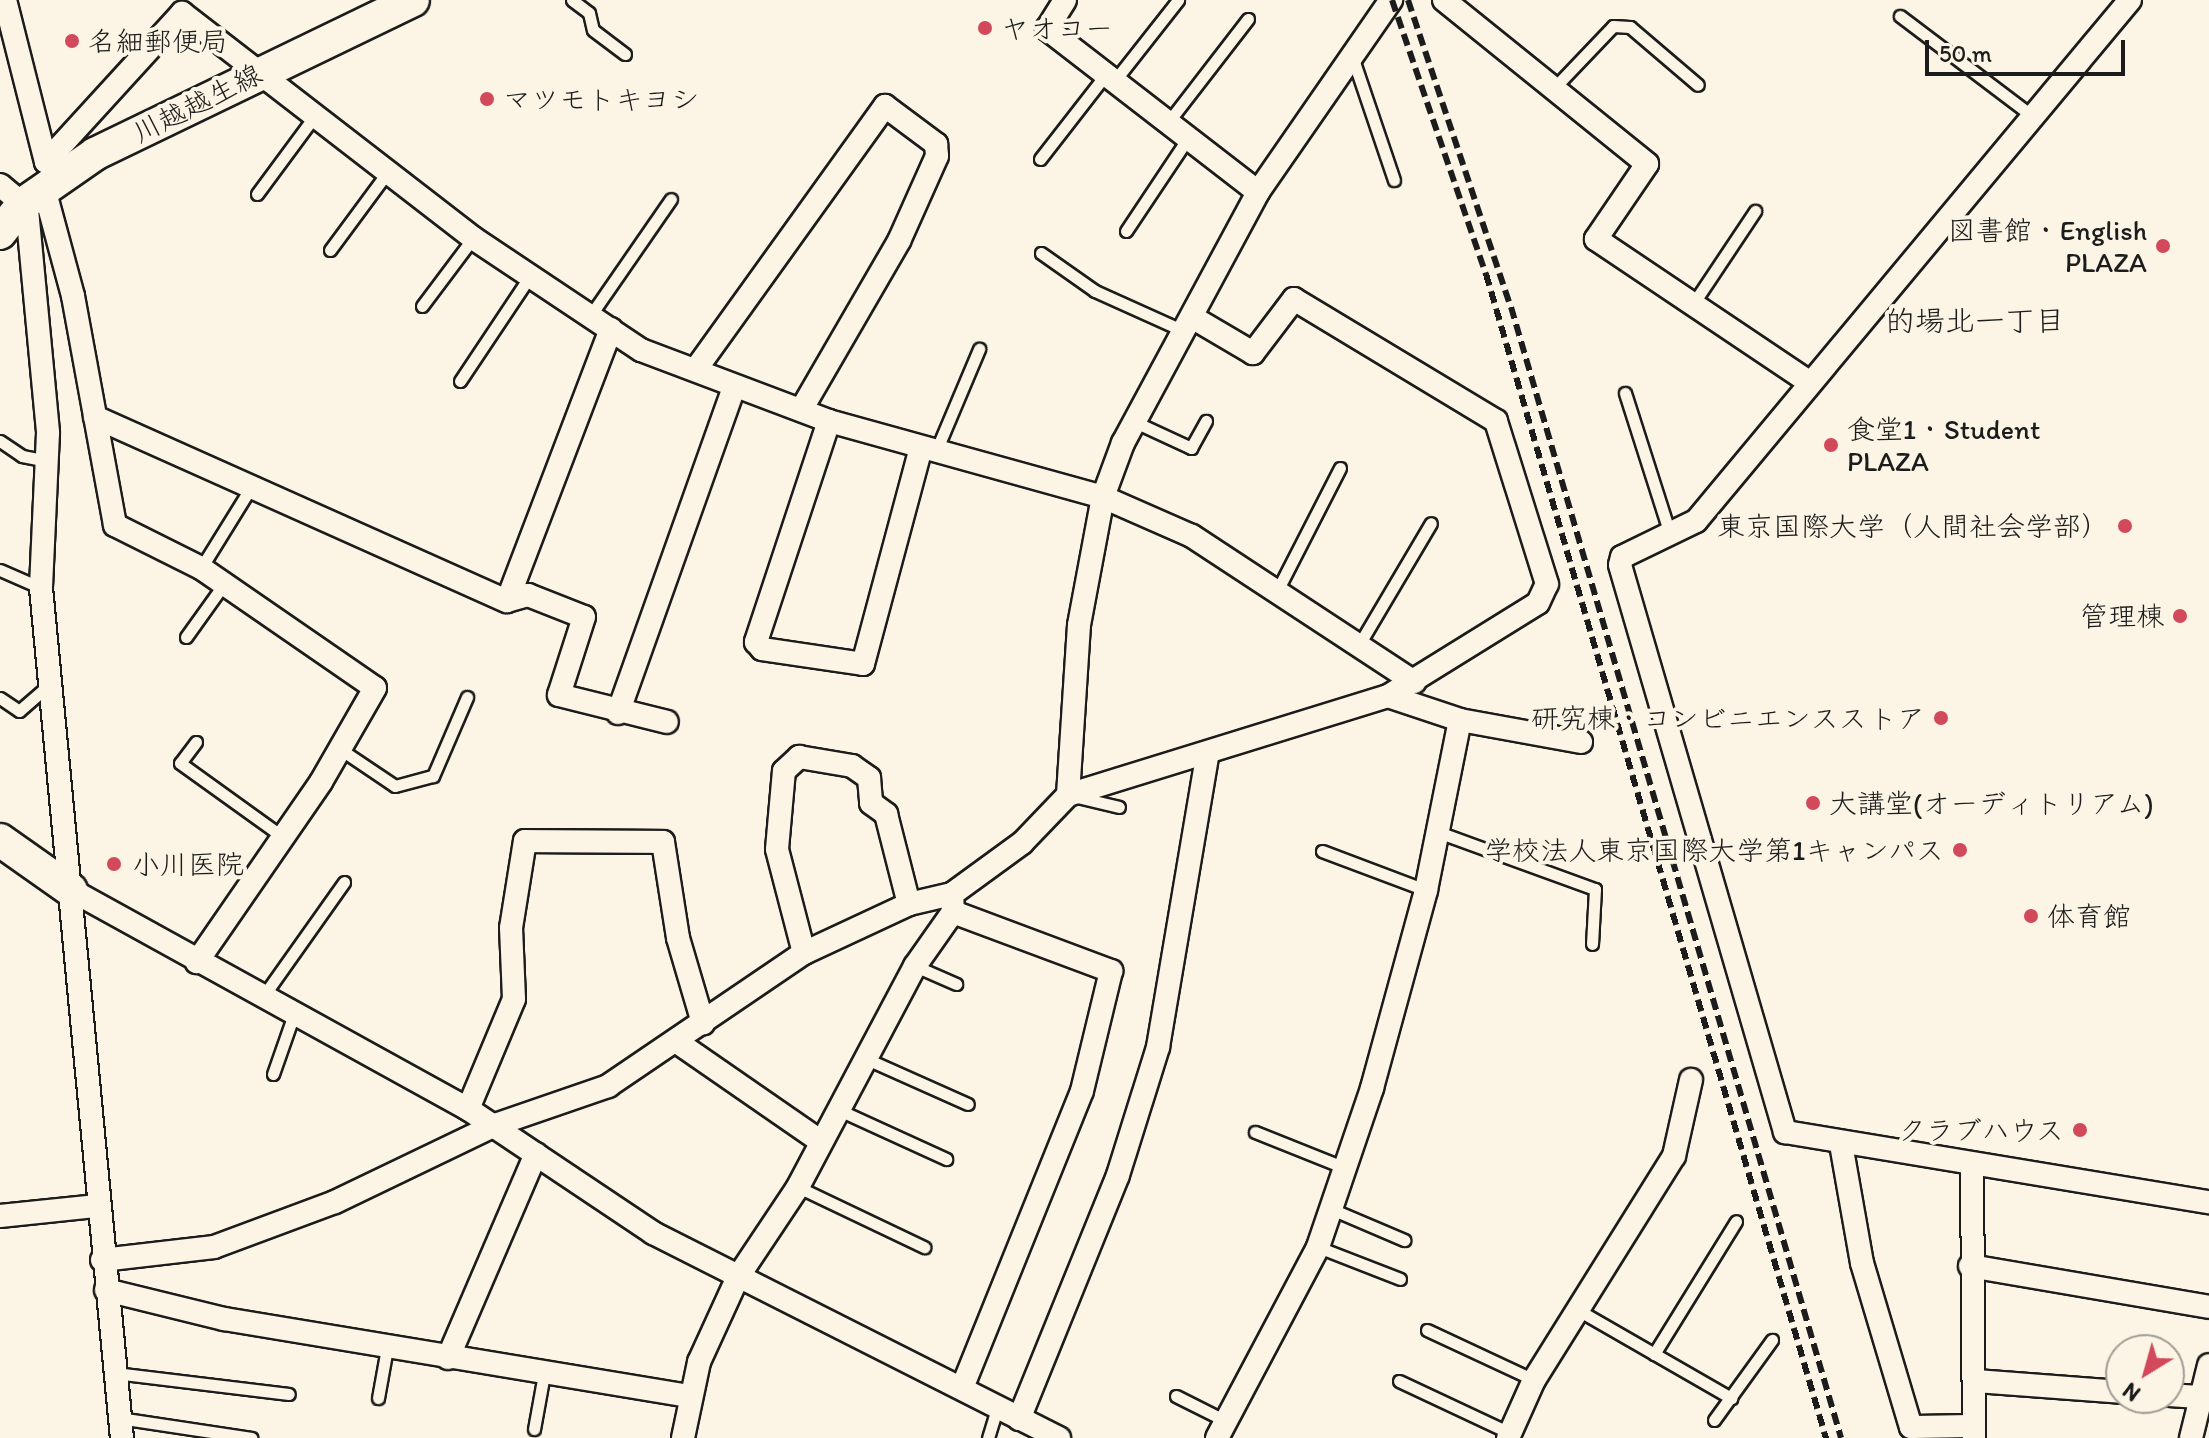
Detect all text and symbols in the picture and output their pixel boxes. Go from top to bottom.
place label: ヤオコー [1001,11,1113,45]
marker: ヤオコー [976,19,994,37]
place label: 名細郵便局 [88,24,228,58]
scale bar [1929,24,2129,74]
marker: 名細郵便局 [63,32,81,50]
text: 50 m [1939,39,1992,68]
street label: 川越越生線 [127,56,267,150]
place label: マツモトキヨシ [503,82,699,116]
marker: マツモトキヨシ [478,90,496,108]
place label: 図書館・English PLAZA [1948,213,2147,279]
marker: 図書館・English PLAZA [2154,237,2172,255]
district label: 的場北一丁目 [1885,303,2065,339]
place label: 食堂1・Student PLAZA [1847,412,2040,478]
marker: 食堂1・Student PLAZA [1822,436,1840,454]
place label: 東京国際大学（人間社会学部） [1717,509,2109,543]
marker: 東京国際大学（人間社会学部） [2116,517,2134,535]
place label: 管理棟 [2080,599,2164,633]
marker: 管理棟 [2171,607,2189,625]
place label: 研究棟・コンビニエンスストア [1533,701,1925,735]
marker: 研究棟・コンビニエンスストア [1932,709,1950,727]
place label: 大講堂(オーディトリアム) [1829,786,2155,820]
marker: 大講堂(オーディトリアム) [1804,794,1822,812]
place label: 学校法人東京国際大学第1キャンパス [1483,833,1944,867]
marker: 学校法人東京国際大学第1キャンパス [1951,841,1969,859]
place label: 小川医院 [132,847,244,881]
marker: 小川医院 [103,853,125,875]
place label: 体育館 [2047,899,2131,933]
marker: 体育館 [2022,907,2040,925]
place label: クラブハウス [1896,1113,2064,1147]
marker: クラブハウス [2071,1121,2089,1139]
north arrow [2105,1334,2185,1414]
text: N [2117,1377,2146,1407]

